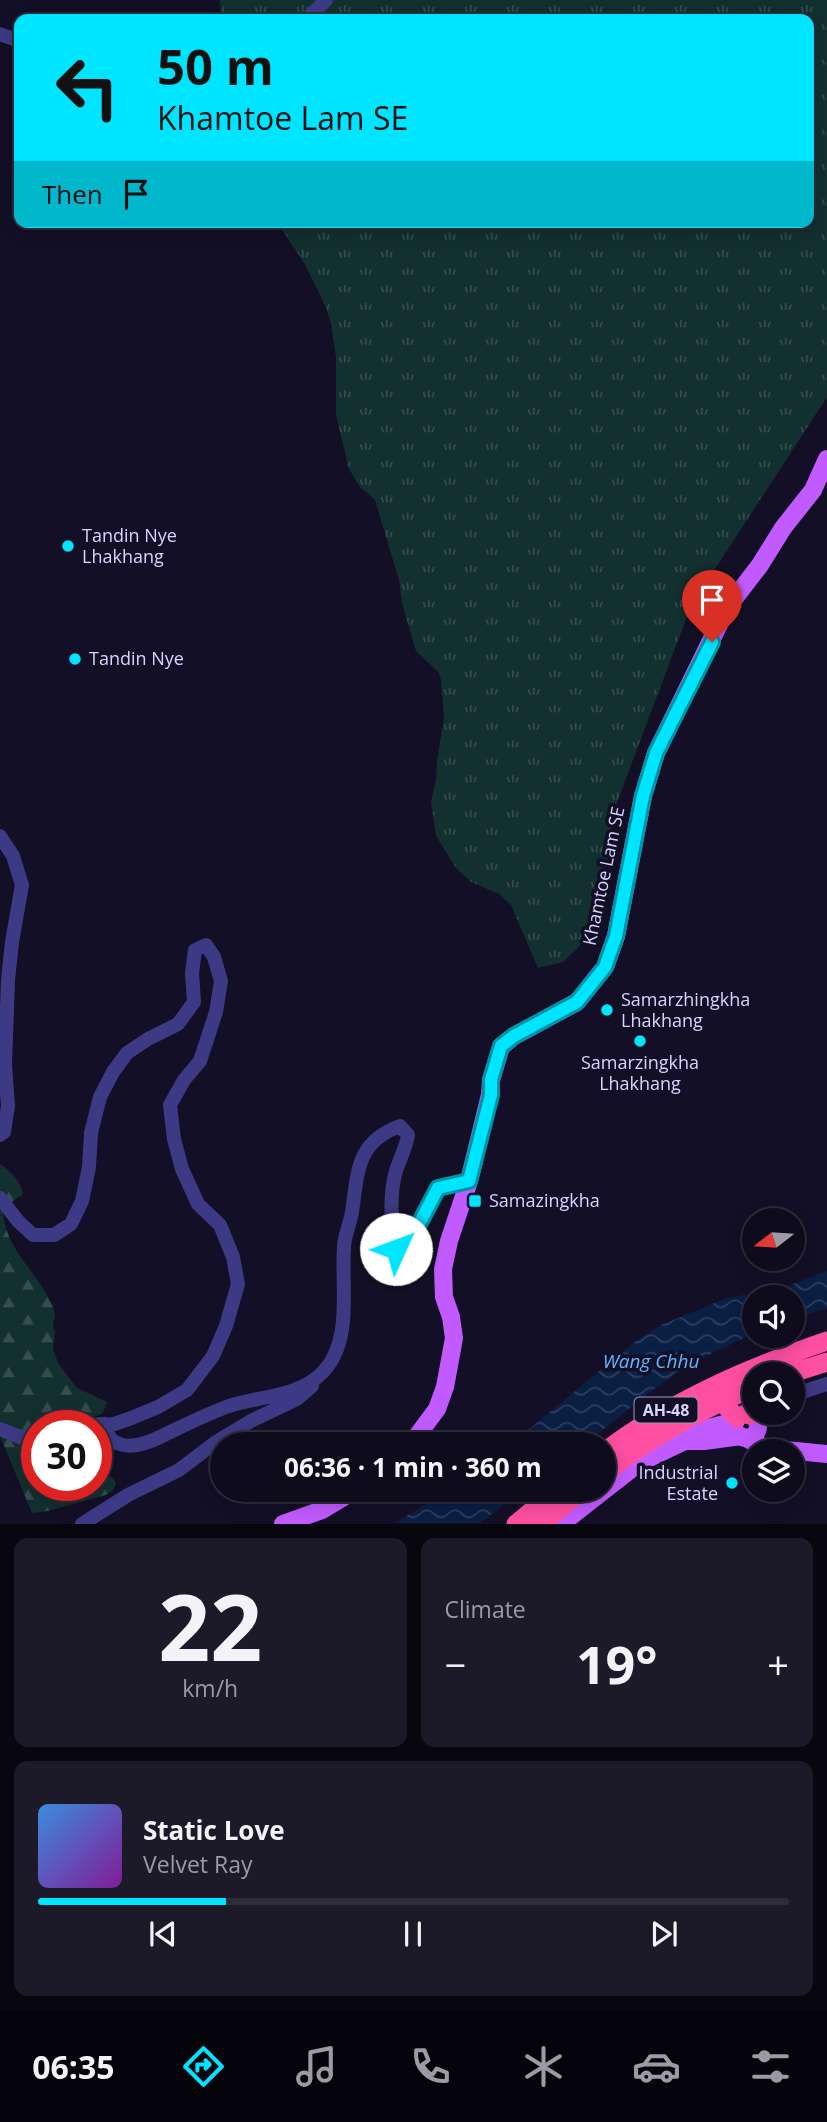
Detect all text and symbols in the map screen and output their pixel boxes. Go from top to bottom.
text: 50 m [157,33,274,99]
icon: left [42,42,133,133]
text: Khamtoe Lam SE [157,96,408,139]
icon: arrive [117,175,155,213]
text: Then [42,176,103,212]
place label: Tandin Nye Lhakhang [82,523,177,568]
marker: Tandin Nye Lhakhang [60,538,76,554]
pin [682,570,742,642]
icon: arrive [693,581,731,619]
place label: Tandin Nye [89,646,184,670]
marker: Tandin Nye [67,651,83,667]
street label: Khamtoe Lam SE [577,804,629,947]
place label: Samarzhingkha Lhakhang [621,987,750,1032]
marker: Samarzhingkha Lhakhang [599,1002,615,1018]
marker: Samarzingkha Lhakhang [632,1033,648,1049]
place label: Samarzingkha Lhakhang [581,1050,699,1095]
place label: Samazingkha [489,1188,600,1212]
marker: Samazingkha [467,1193,483,1209]
north arrow [742,1208,805,1270]
map controls [742,1208,805,1502]
position arrow [359,1212,433,1286]
button: sound [742,1285,805,1348]
water label: Wang Chhu [603,1348,699,1374]
button: search [742,1362,805,1425]
road number: AH-48 [634,1398,698,1422]
speed limit sign: 30 [21,1410,112,1501]
button: layers [742,1439,805,1502]
text: 06:36 · 1 min · 360 m [284,1449,542,1485]
place label: Industrial Estate [638,1460,718,1505]
marker: Industrial Estate [724,1475,740,1491]
text: 22 [158,1564,262,1688]
text: Climate [445,1593,526,1625]
text: 19° [576,1628,658,1699]
text: − [445,1638,466,1690]
text: + [767,1638,789,1690]
text: km/h [182,1672,238,1704]
text: Static Love [143,1812,285,1848]
text: Velvet Ray [143,1848,253,1880]
icon: previous [144,1915,182,1953]
icon: pause [394,1915,432,1953]
icon: next [645,1915,683,1953]
icon: directions [179,2042,228,2091]
icon: music [292,2042,341,2091]
icon: phone [406,2042,455,2091]
icon: climate [519,2042,568,2091]
icon: car [632,2042,681,2091]
icon: filters [746,2042,795,2091]
text: 06:35 [32,2045,115,2088]

